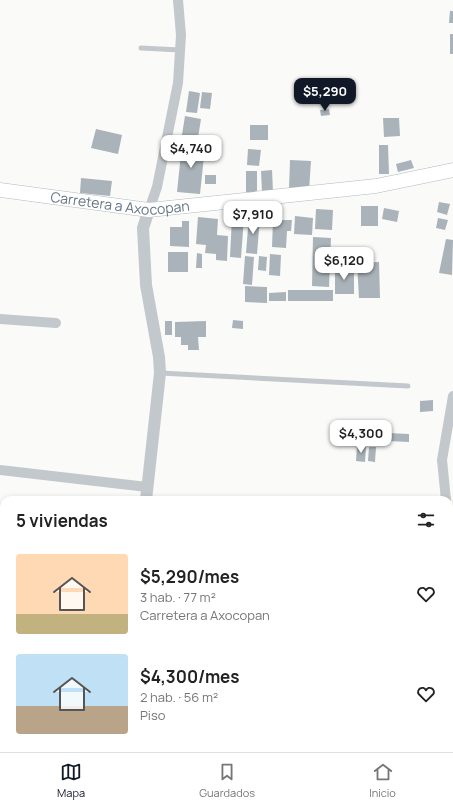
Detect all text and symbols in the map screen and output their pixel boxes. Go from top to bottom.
pin: $5,290 [292,78,358,112]
text: $5,290 [303,82,347,100]
pin: $4,740 [158,135,224,169]
text: $4,740 [170,139,212,157]
street label: Carretera a Axocopan [49,187,190,219]
pin: $7,910 [220,201,286,235]
text: $7,910 [232,205,274,223]
pin: $6,120 [311,247,377,281]
text: $6,120 [324,251,364,269]
pin: $4,300 [328,420,394,454]
text: $4,300 [339,424,383,442]
text: 5 viviendas [16,509,108,532]
icon: filters [415,509,437,531]
text: $5,290/mes [140,565,239,588]
icon: home [48,570,96,618]
icon: heart [415,583,437,605]
text: 3 hab. · 77 m² [140,588,216,606]
text: Carretera a Axocopan [140,606,270,624]
text: $4,300/mes [140,665,240,688]
icon: home [48,670,96,718]
icon: heart [415,683,437,705]
text: 2 hab. · 56 m² [140,688,218,706]
text: Piso [140,706,165,724]
tab: Mapa [57,761,85,800]
tab: Guardados [199,761,255,800]
tab: Inicio [369,761,396,800]

